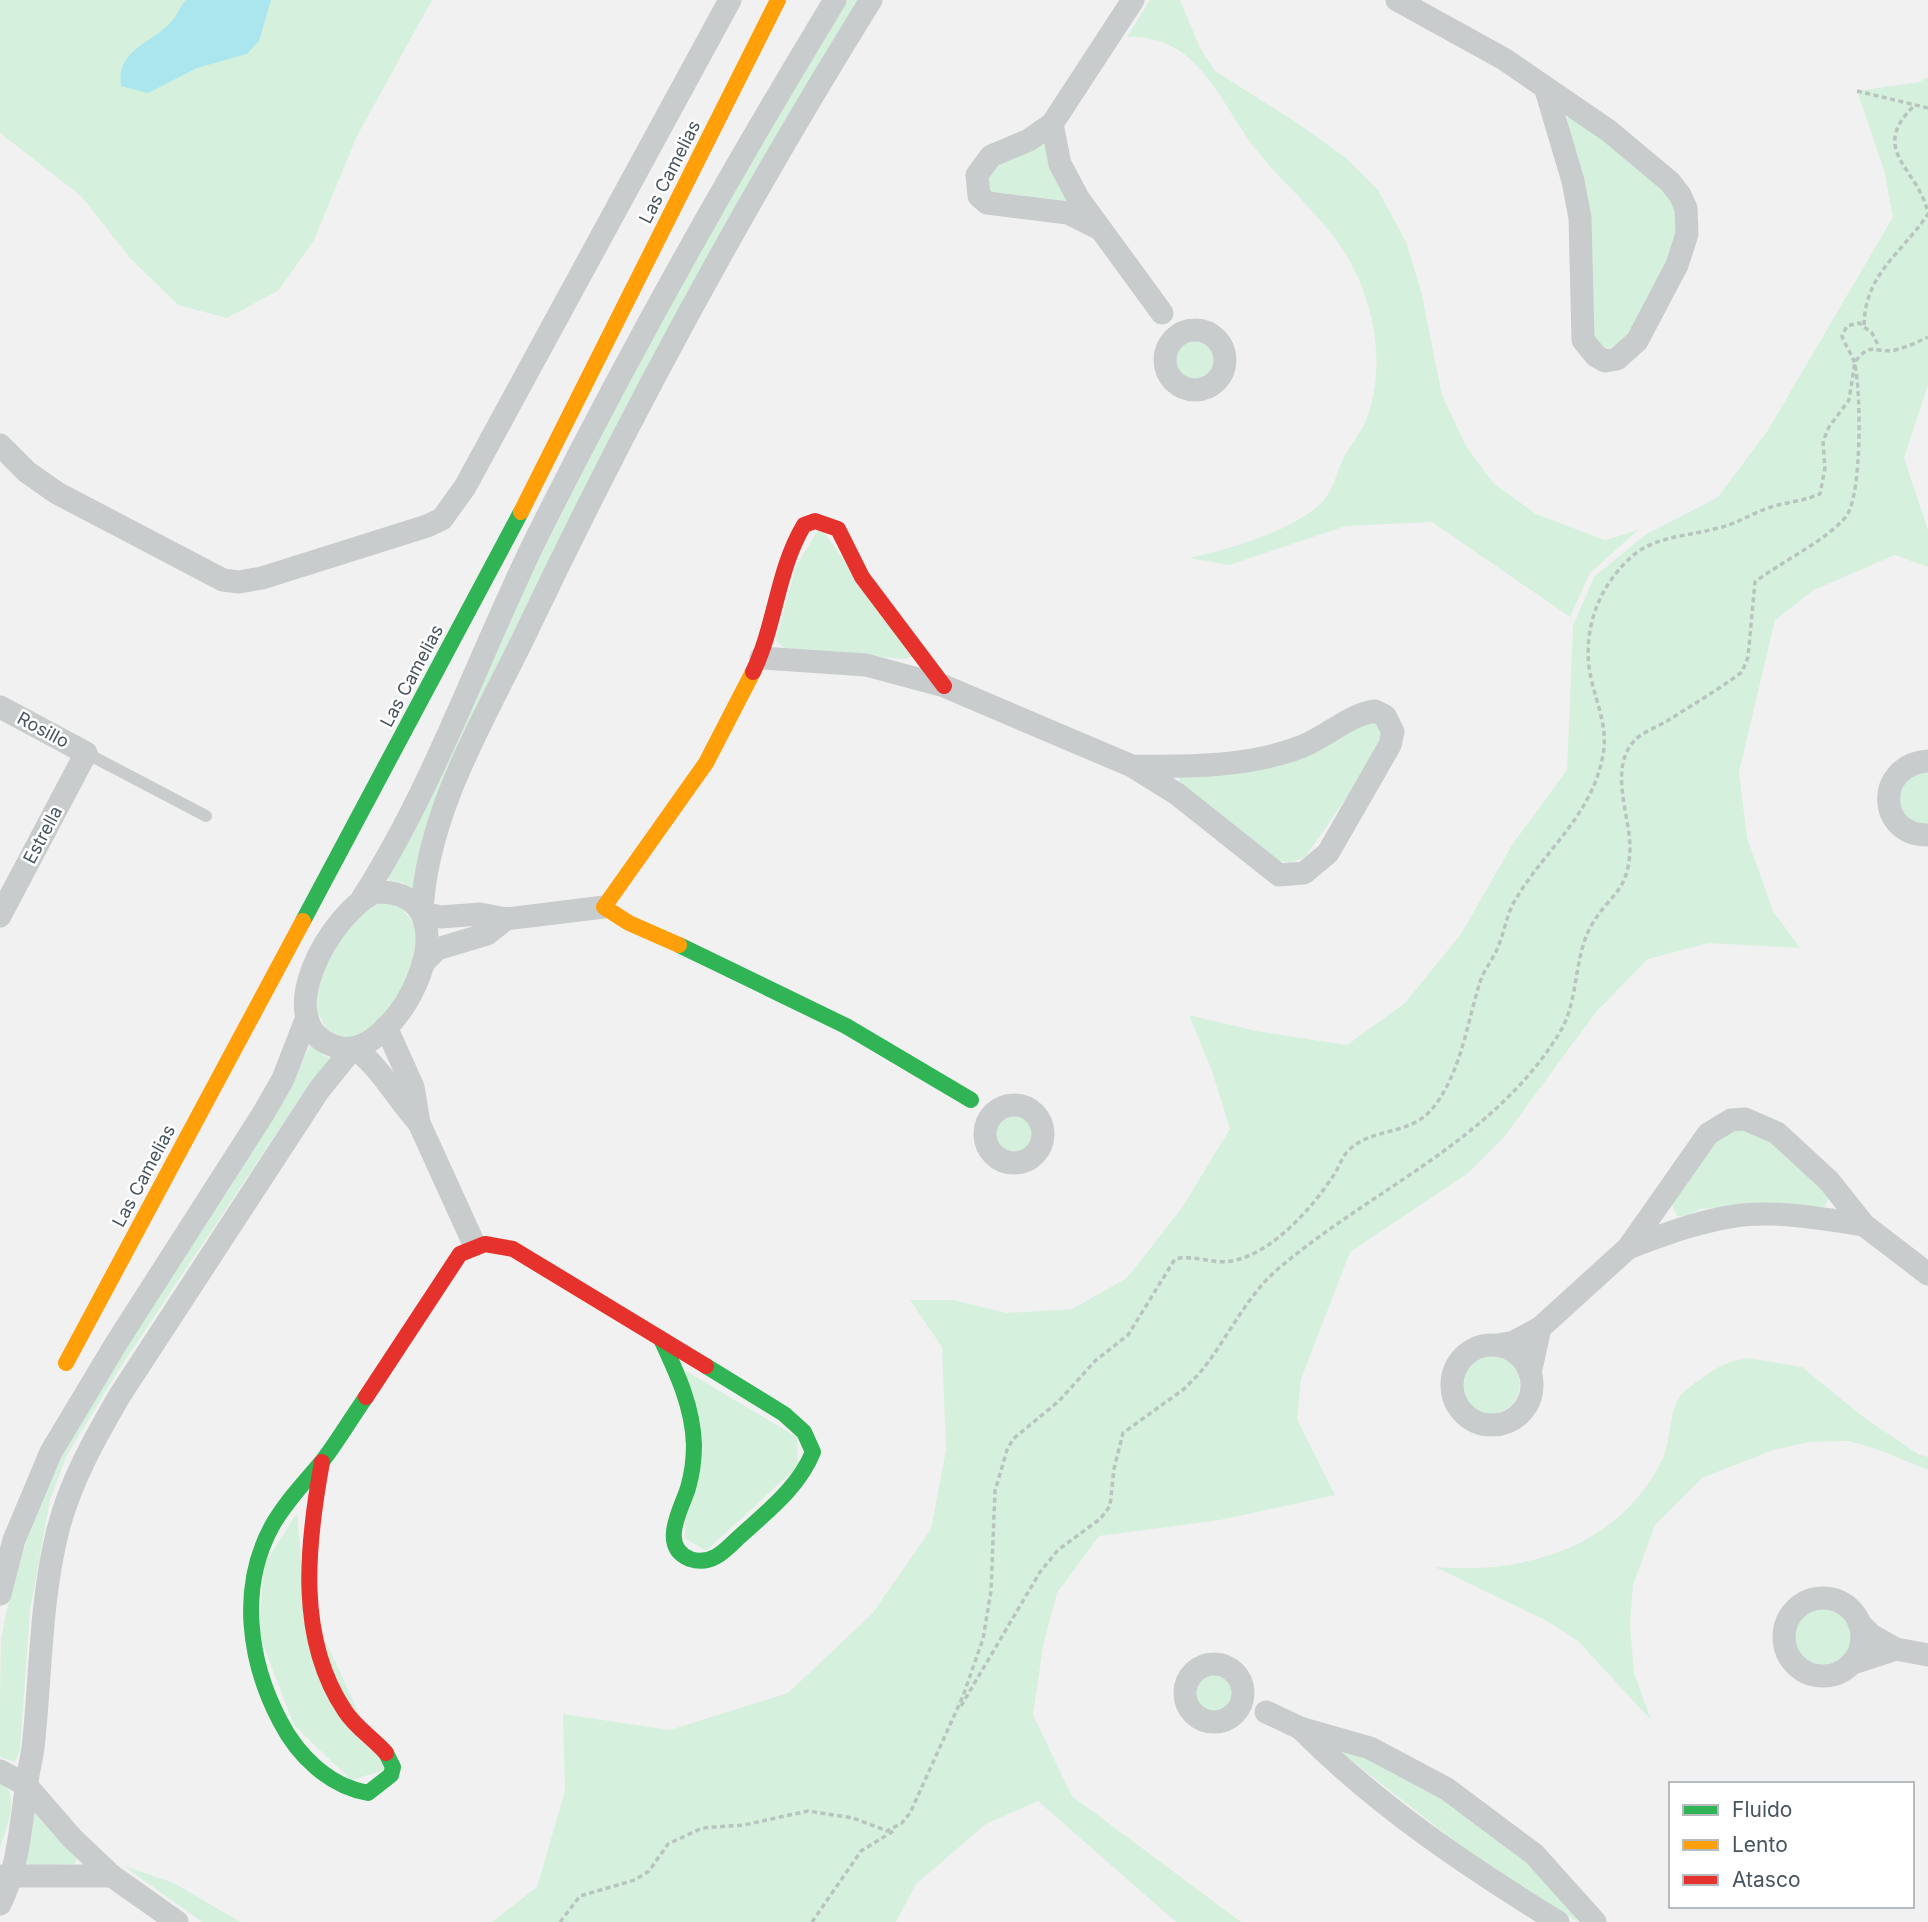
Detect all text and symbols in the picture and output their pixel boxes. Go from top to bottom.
street label: Las Camelias [635,117,704,227]
street label: Las Camelias [376,621,447,730]
street label: Rosillo [14,707,73,752]
street label: Estrella [19,802,66,867]
street label: Las Camelias [108,1121,179,1230]
legend [1669,1782,1914,1908]
text: Fluido [1732,1797,1792,1822]
text: Lento [1732,1832,1788,1857]
text: Atasco [1732,1867,1801,1892]

